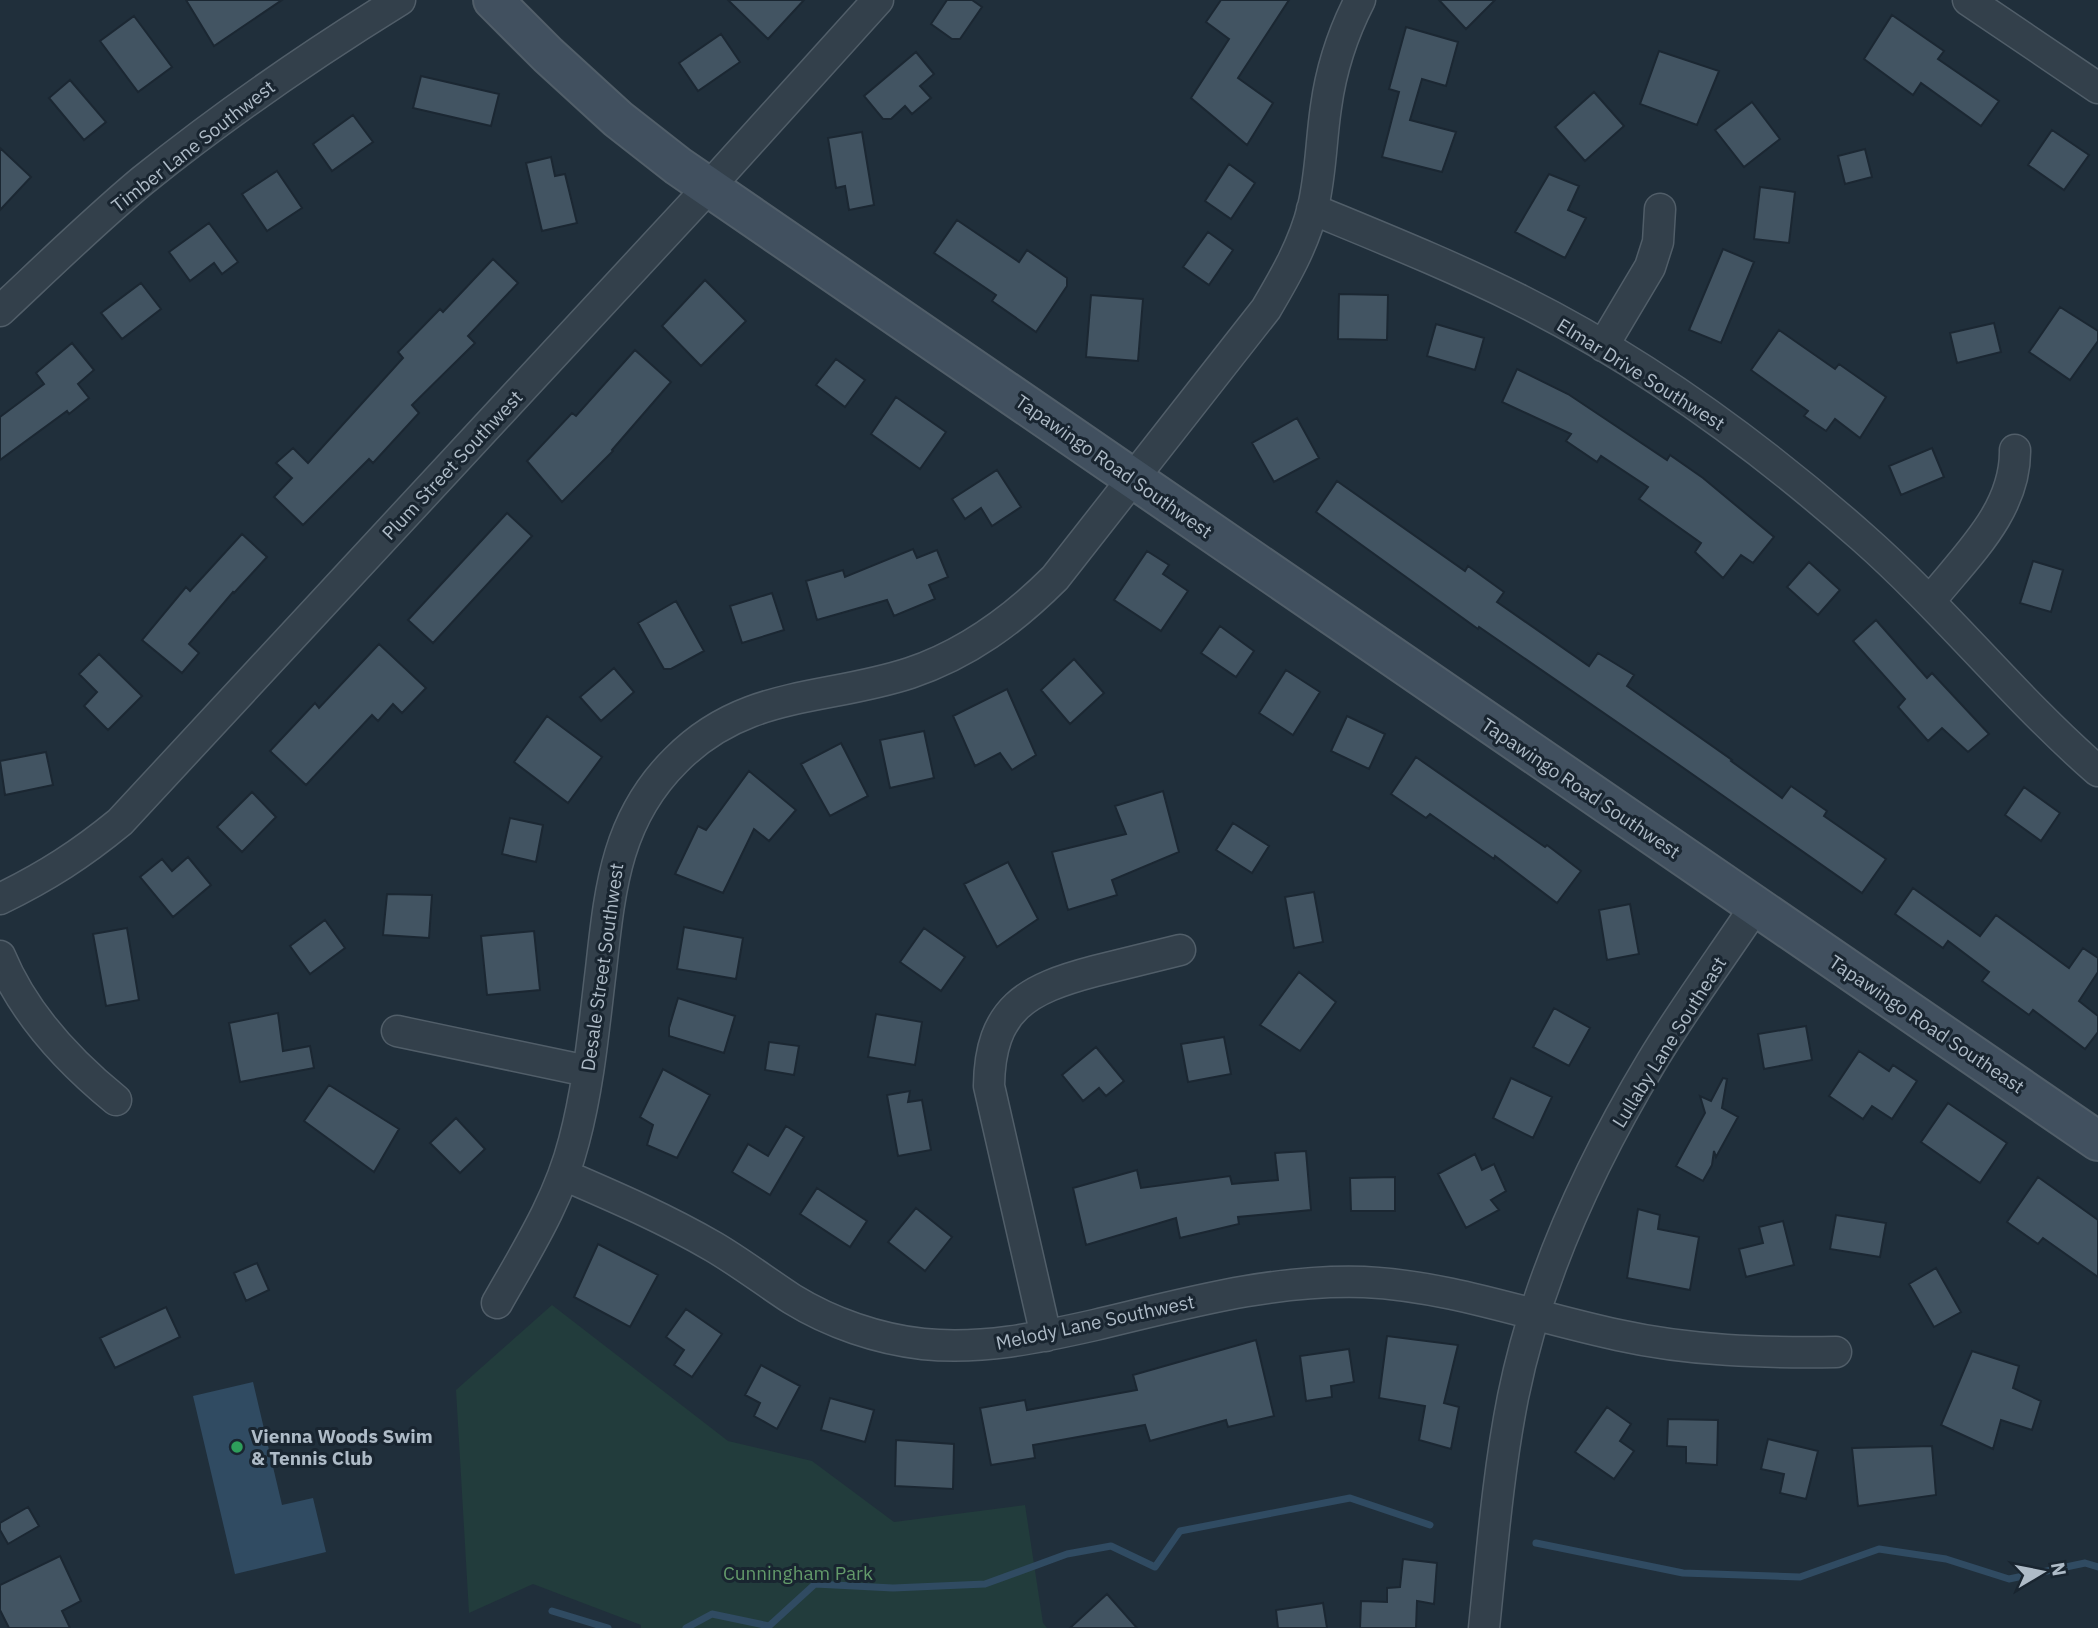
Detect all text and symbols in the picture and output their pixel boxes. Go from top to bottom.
street label: Timber Lane Southwest [106,75,280,217]
street label: Elmar Drive Southwest [1553,313,1729,435]
street label: Plum Street Southwest [376,385,528,545]
street label: Tapawingo Road Southwest [1011,389,1217,543]
street label: Tapawingo Road Southwest [1477,712,1685,864]
street label: Desale Street Southwest [576,861,628,1073]
street label: Tapawingo Road Southeast [1825,950,2029,1098]
street label: Lullaby Lane Southeast [1607,952,1731,1132]
street label: Melody Lane Southwest [993,1289,1197,1355]
place label: Vienna Woods Swim & Tennis Club [251,1424,433,1470]
marker: Vienna Woods Swim & Tennis Club [229,1439,245,1455]
north arrow [2007,1537,2077,1607]
text: N [2046,1560,2072,1578]
park label: Cunningham Park [723,1561,873,1585]

